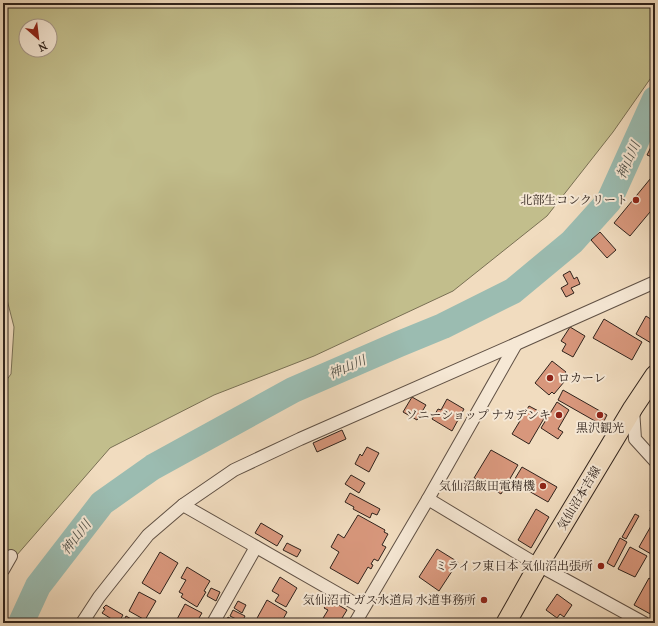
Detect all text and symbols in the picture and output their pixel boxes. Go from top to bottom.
north arrow [18,18,58,58]
text: N [35,39,49,54]
water label: 神山川 [613,137,644,181]
place label: 北部生コンクリート [520,193,628,207]
marker: 北部生コンクリート [631,195,641,205]
water label: 神山川 [326,352,370,382]
place label: ロカーレ [558,371,606,385]
marker: ロカーレ [545,373,555,383]
place label: ソニーショップ ナカデンキ [406,408,551,422]
marker: ソニーショップ ナカデンキ [554,410,564,420]
marker: 黒沢観光 [595,410,605,420]
place label: 黒沢観光 [576,421,624,435]
street label: 気仙沼本吉線 [554,464,604,532]
place label: 気仙沼飯田電精機 [439,479,535,493]
marker: 気仙沼飯田電精機 [538,481,548,491]
water label: 神山川 [58,515,95,557]
place label: ミライフ東日本 気仙沼出張所 [435,559,593,573]
marker: ミライフ東日本 気仙沼出張所 [596,561,606,571]
place label: 気仙沼市 ガス水道局 水道事務所 [303,593,476,607]
marker: 気仙沼市 ガス水道局 水道事務所 [479,595,489,605]

